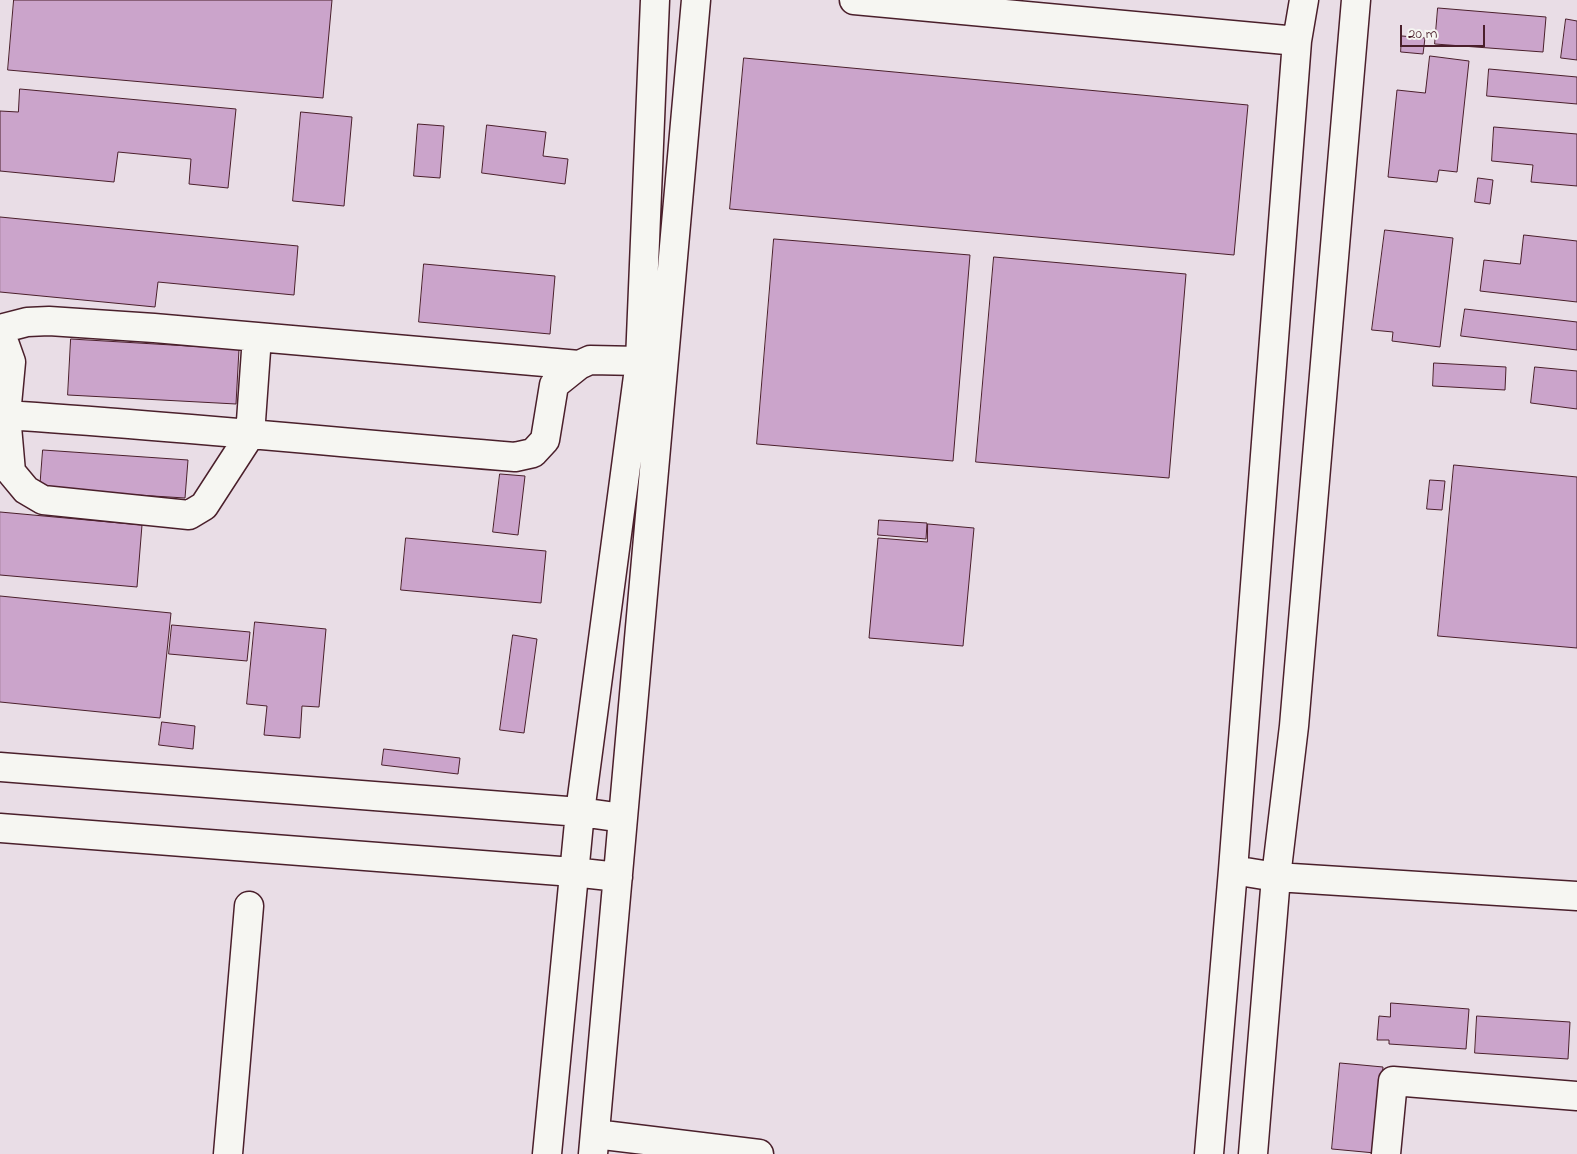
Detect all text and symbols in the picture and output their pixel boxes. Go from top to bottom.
scale bar [1402,15,1487,47]
text: 20 m [1408,23,1437,45]

